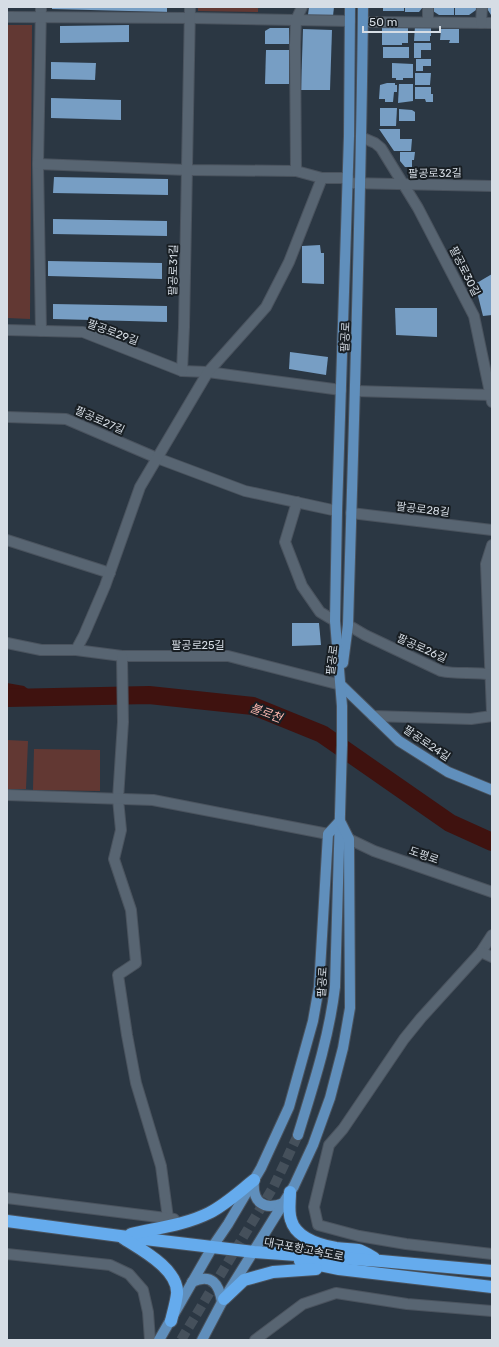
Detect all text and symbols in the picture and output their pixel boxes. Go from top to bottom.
scale bar [363,8,440,34]
text: 50 m [369,15,397,29]
street label: 팔공로32길 [408,167,462,180]
street label: 팔공로31길 [167,244,180,296]
street label: 팔공로30길 [446,244,483,298]
street label: 팔공로29길 [85,317,140,348]
street label: 팔공로 [338,322,353,352]
street label: 팔공로27길 [73,404,126,437]
street label: 팔공로28길 [395,500,450,519]
street label: 팔공로26길 [395,632,449,665]
street label: 팔공로25길 [171,639,225,652]
street label: 팔공로 [324,644,341,676]
water label: 불로천 [248,701,286,726]
street label: 팔공로24길 [401,723,453,764]
street label: 도평로 [407,844,440,867]
street label: 팔공로 [315,967,330,998]
street label: 대구포항고속도로 [263,1235,345,1264]

